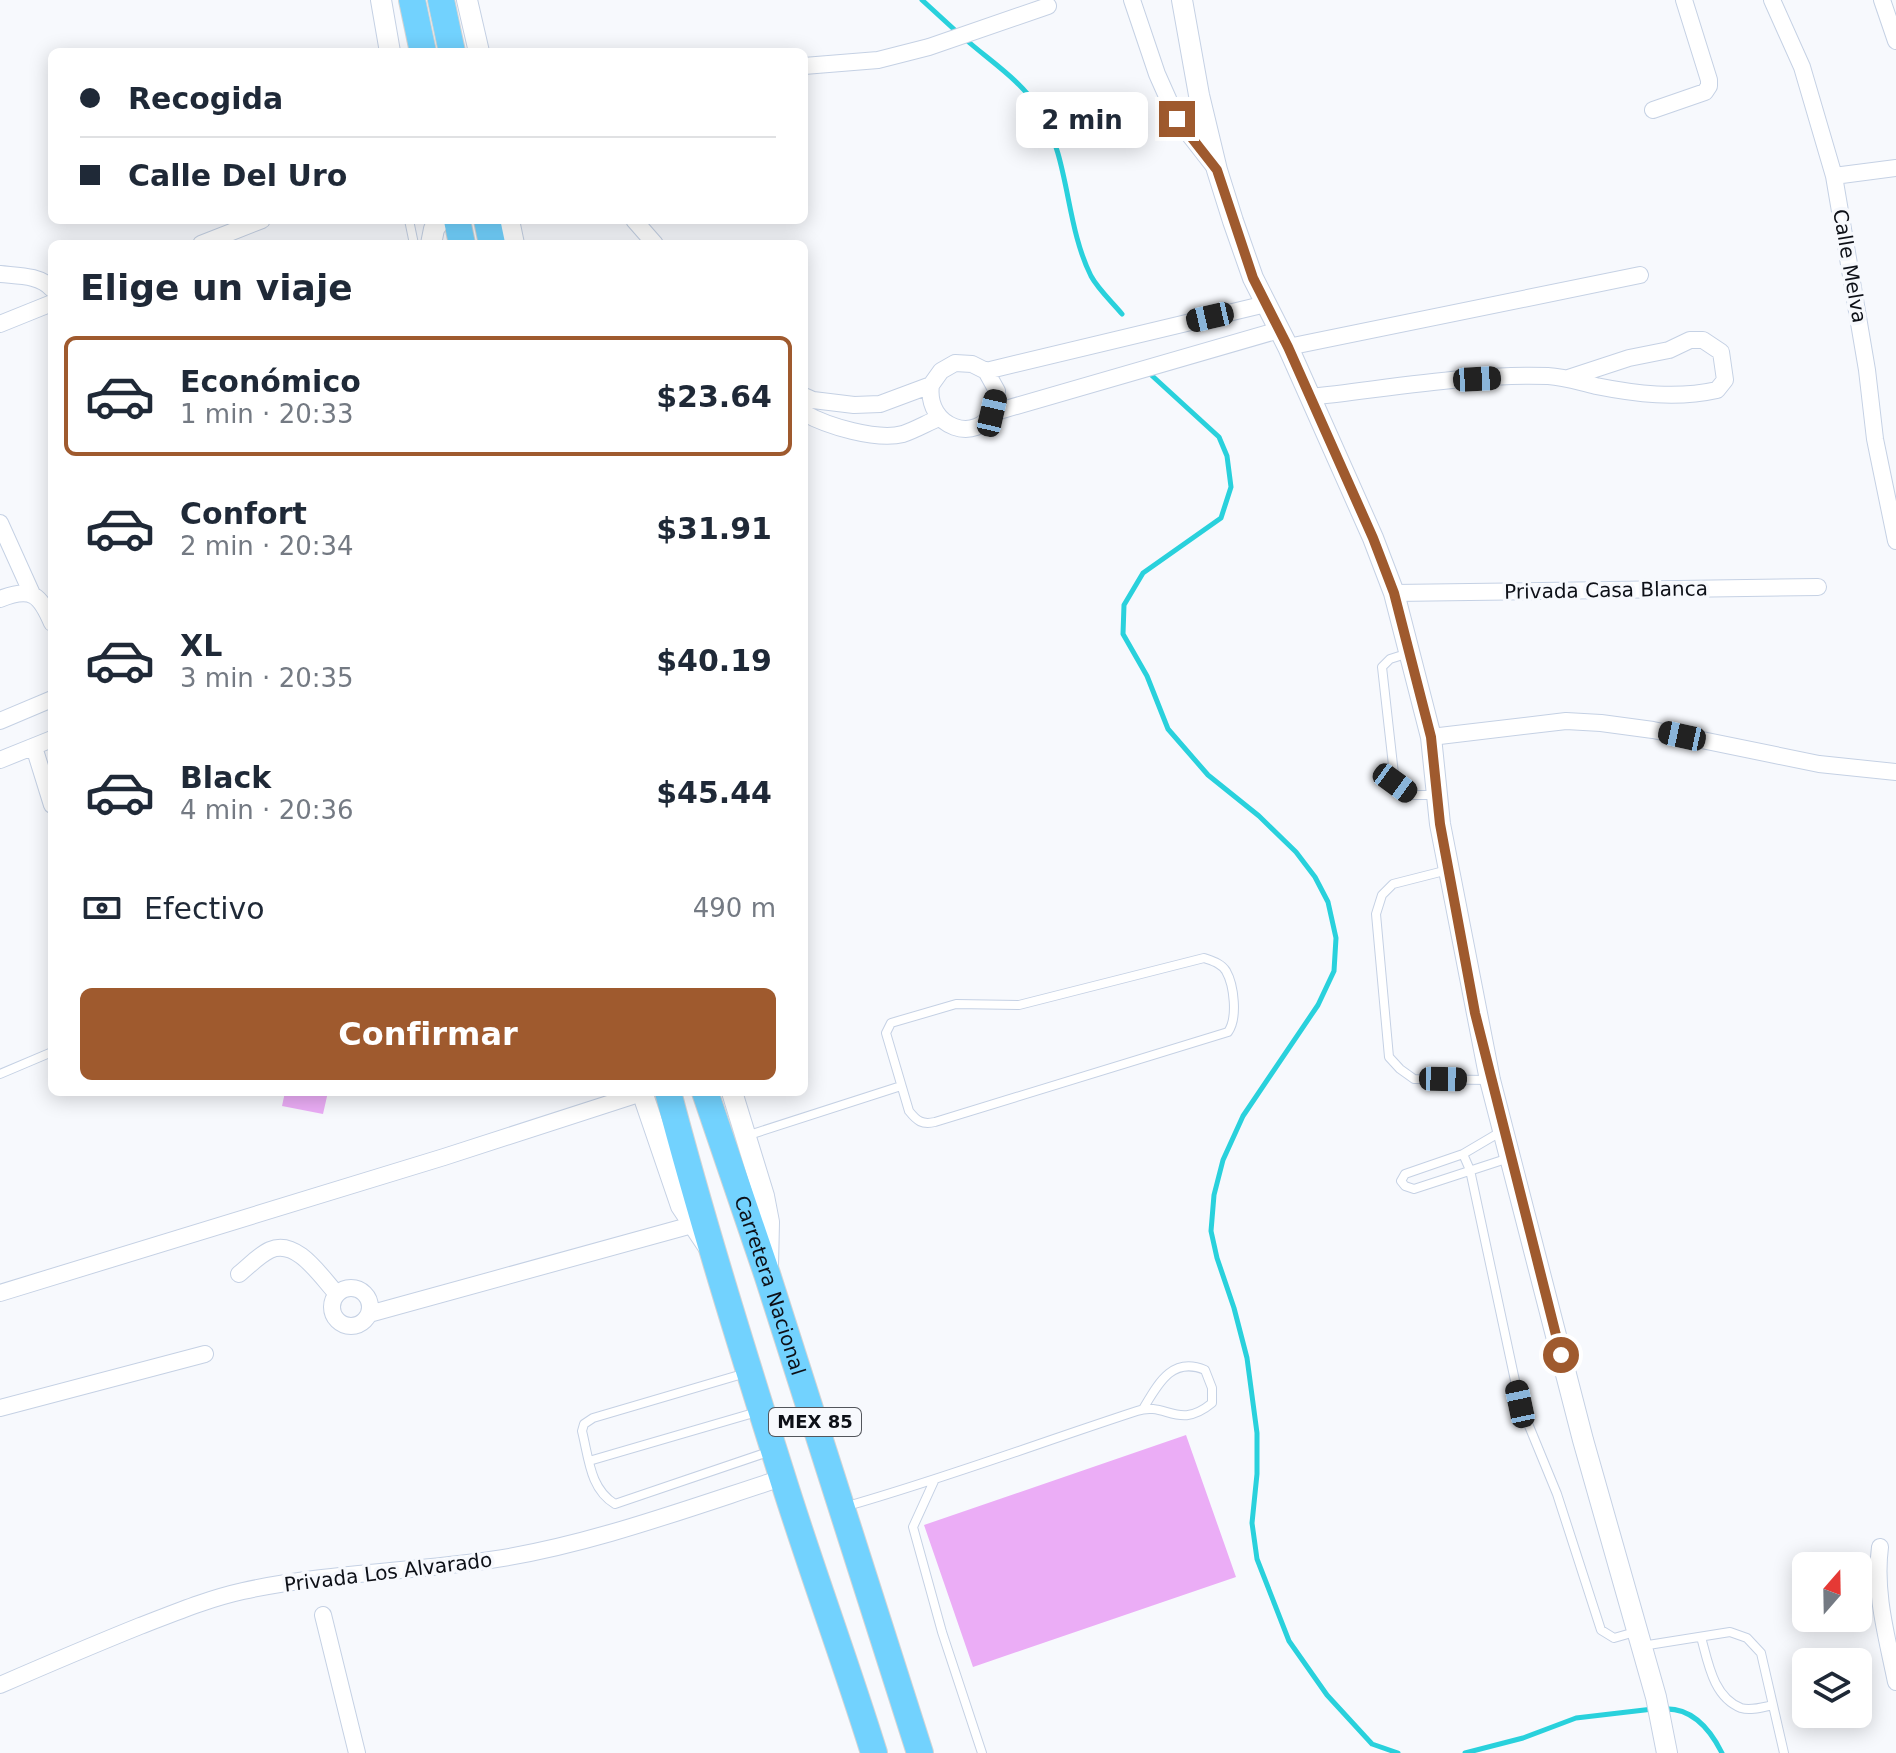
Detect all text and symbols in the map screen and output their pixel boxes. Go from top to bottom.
text: Recogida [128,81,283,116]
callout: 2 min [1017,91,1149,147]
route end [1159,101,1195,137]
text: 2 min [1041,105,1123,135]
text: Calle Del Uro [128,158,347,193]
street label: Calle Melva [1828,207,1872,325]
text: Elige un viaje [80,267,353,308]
car [1184,300,1236,334]
icon: car [84,360,156,432]
text: Económico [180,364,361,399]
car [1452,366,1502,392]
text: $23.64 [656,379,772,414]
car [975,387,1009,439]
text: 1 min · 20:33 [180,399,354,429]
icon: car [84,492,156,564]
text: Confort [180,496,307,531]
text: $31.91 [656,511,772,546]
text: 2 min · 20:34 [180,531,354,561]
street label: Privada Casa Blanca [1504,576,1708,604]
icon: car [84,624,156,696]
text: XL [180,628,222,663]
text: $40.19 [656,643,772,678]
text: 3 min · 20:35 [180,663,354,693]
car [1656,719,1708,753]
icon: car [84,756,156,828]
car [1369,759,1421,807]
text: Black [180,760,271,795]
text: $45.44 [656,775,772,810]
text: 4 min · 20:36 [180,795,354,825]
icon: cash [80,886,124,930]
text: Efectivo [144,891,265,926]
text: 490 m [693,893,776,923]
button: Confirmar [80,988,776,1080]
car [1419,1067,1467,1091]
street label: Carretera Nacional [729,1192,811,1378]
route start [1543,1337,1579,1373]
car [1503,1378,1537,1430]
road number: MEX 85 [769,1408,861,1436]
street label: Privada Los Alvarado [283,1547,493,1597]
north arrow [1792,1552,1872,1632]
map controls [1792,1552,1872,1728]
button: layers [1792,1648,1872,1728]

